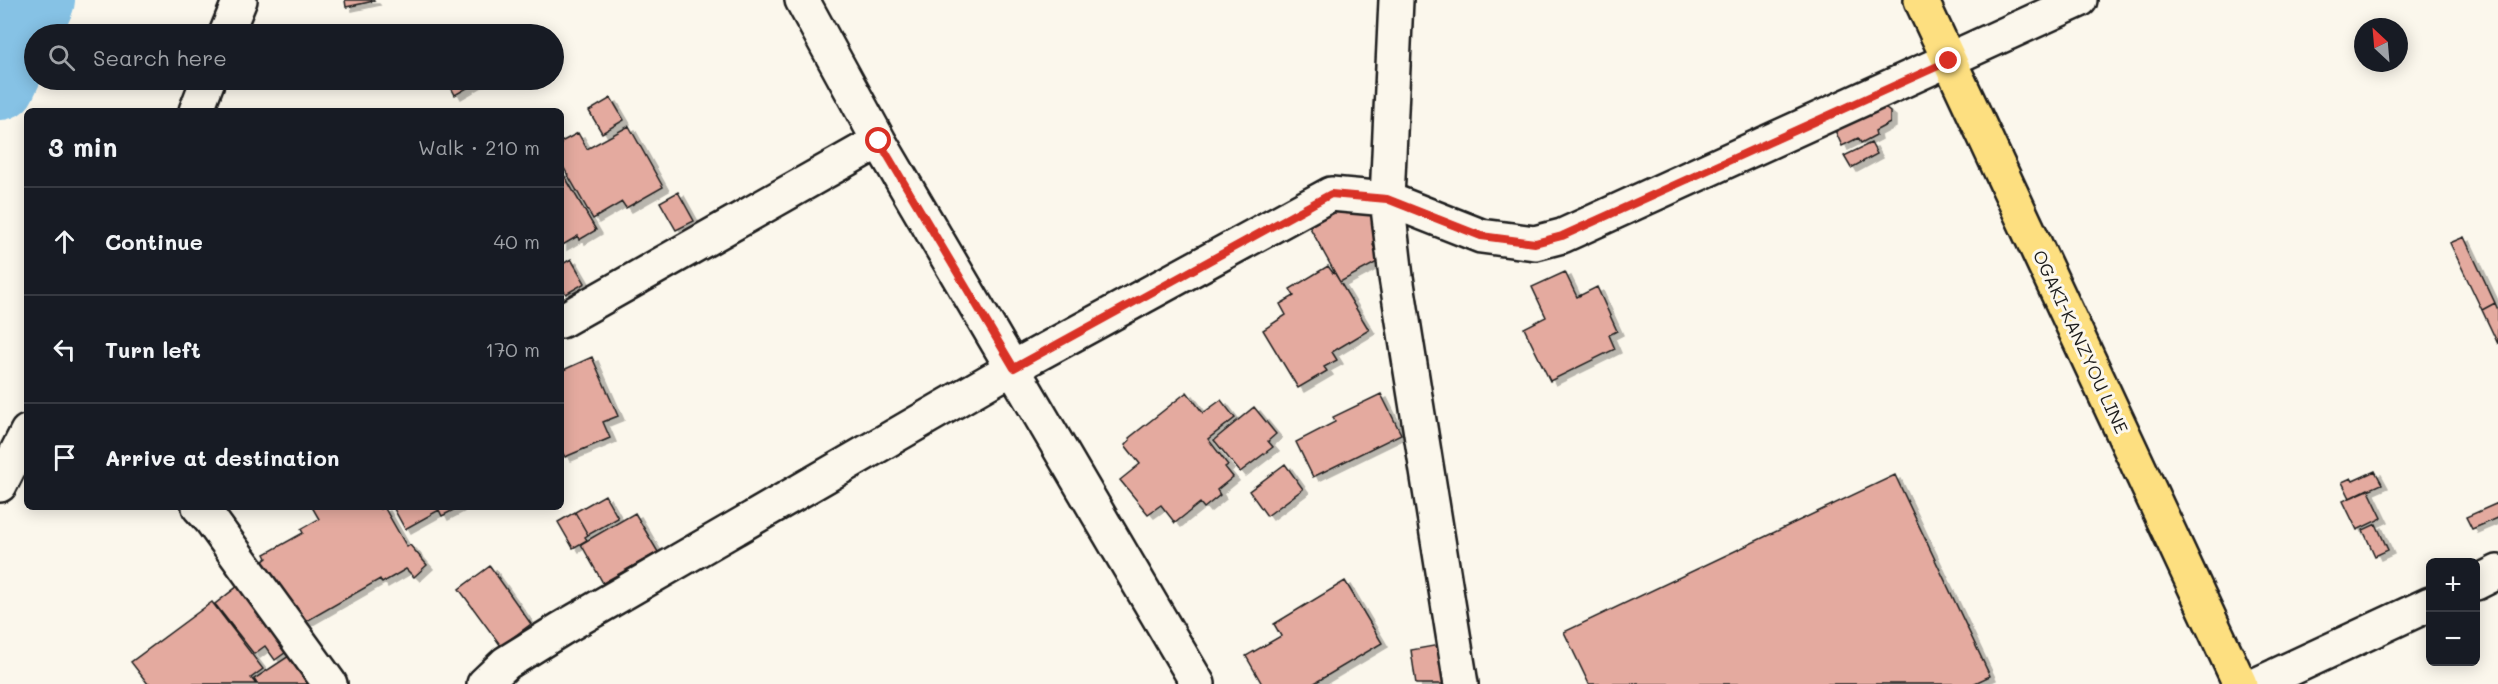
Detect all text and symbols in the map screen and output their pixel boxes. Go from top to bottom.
north arrow [2354,18,2408,72]
search box [24,24,564,90]
icon: search [45,41,78,74]
text: Search here [93,43,227,72]
route end [1935,47,1961,73]
route start [865,127,891,153]
text: 3 min [48,130,117,164]
text: Walk · 210 m [418,134,540,160]
icon: ahead [48,225,81,258]
text: Continue [105,227,203,256]
text: 40 m [494,228,540,254]
street label: OGAKI-KANZYOU LINE [2028,246,2134,437]
icon: left [48,333,81,366]
text: Turn left [105,335,201,364]
text: 170 m [485,336,540,362]
icon: arrive [48,441,81,474]
text: Arrive at destination [105,443,340,472]
map controls [2426,558,2480,666]
button: + [2426,558,2480,612]
button: − [2426,612,2480,666]

